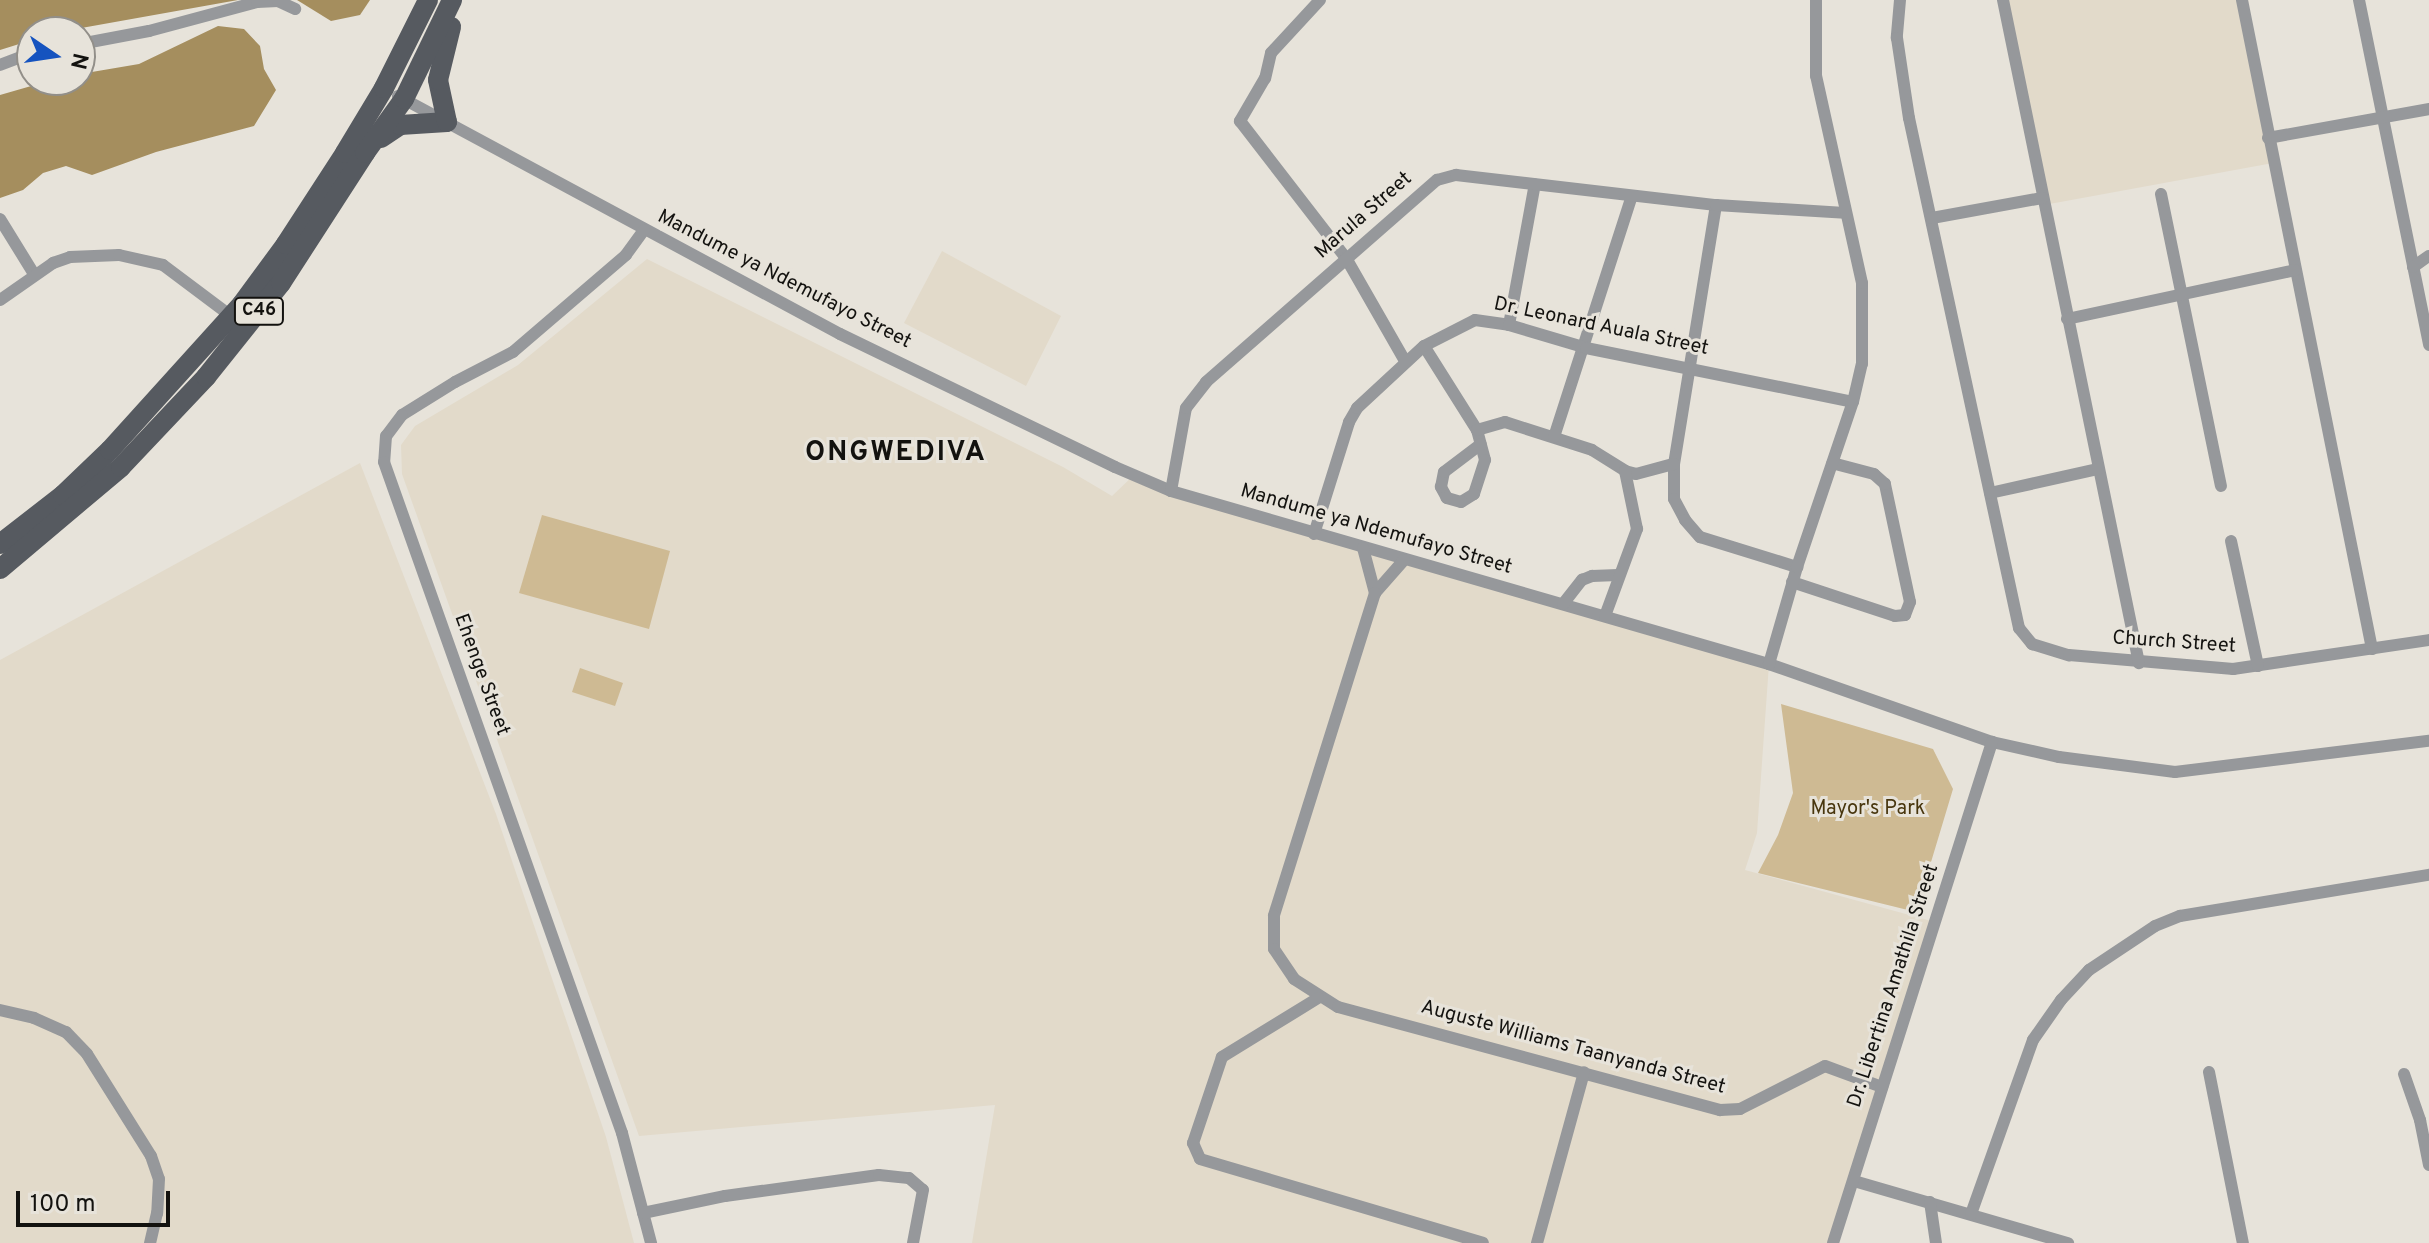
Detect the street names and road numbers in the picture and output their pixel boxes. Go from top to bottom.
street label: Marula Street [1311,167,1417,265]
street label: Mandume ya Ndemufayo Street [653,205,915,355]
street label: Dr. Leonard Auala Street [1491,292,1711,362]
road number: C46 [233,297,285,325]
street label: Mandume ya Ndemufayo Street [1237,480,1515,580]
street label: Ehenge Street [448,611,514,739]
street label: Church Street [2111,627,2237,659]
street label: Dr. Libertina Amathila Street [1843,861,1945,1111]
street label: Auguste Williams Taanyanda Street [1418,996,1728,1100]

